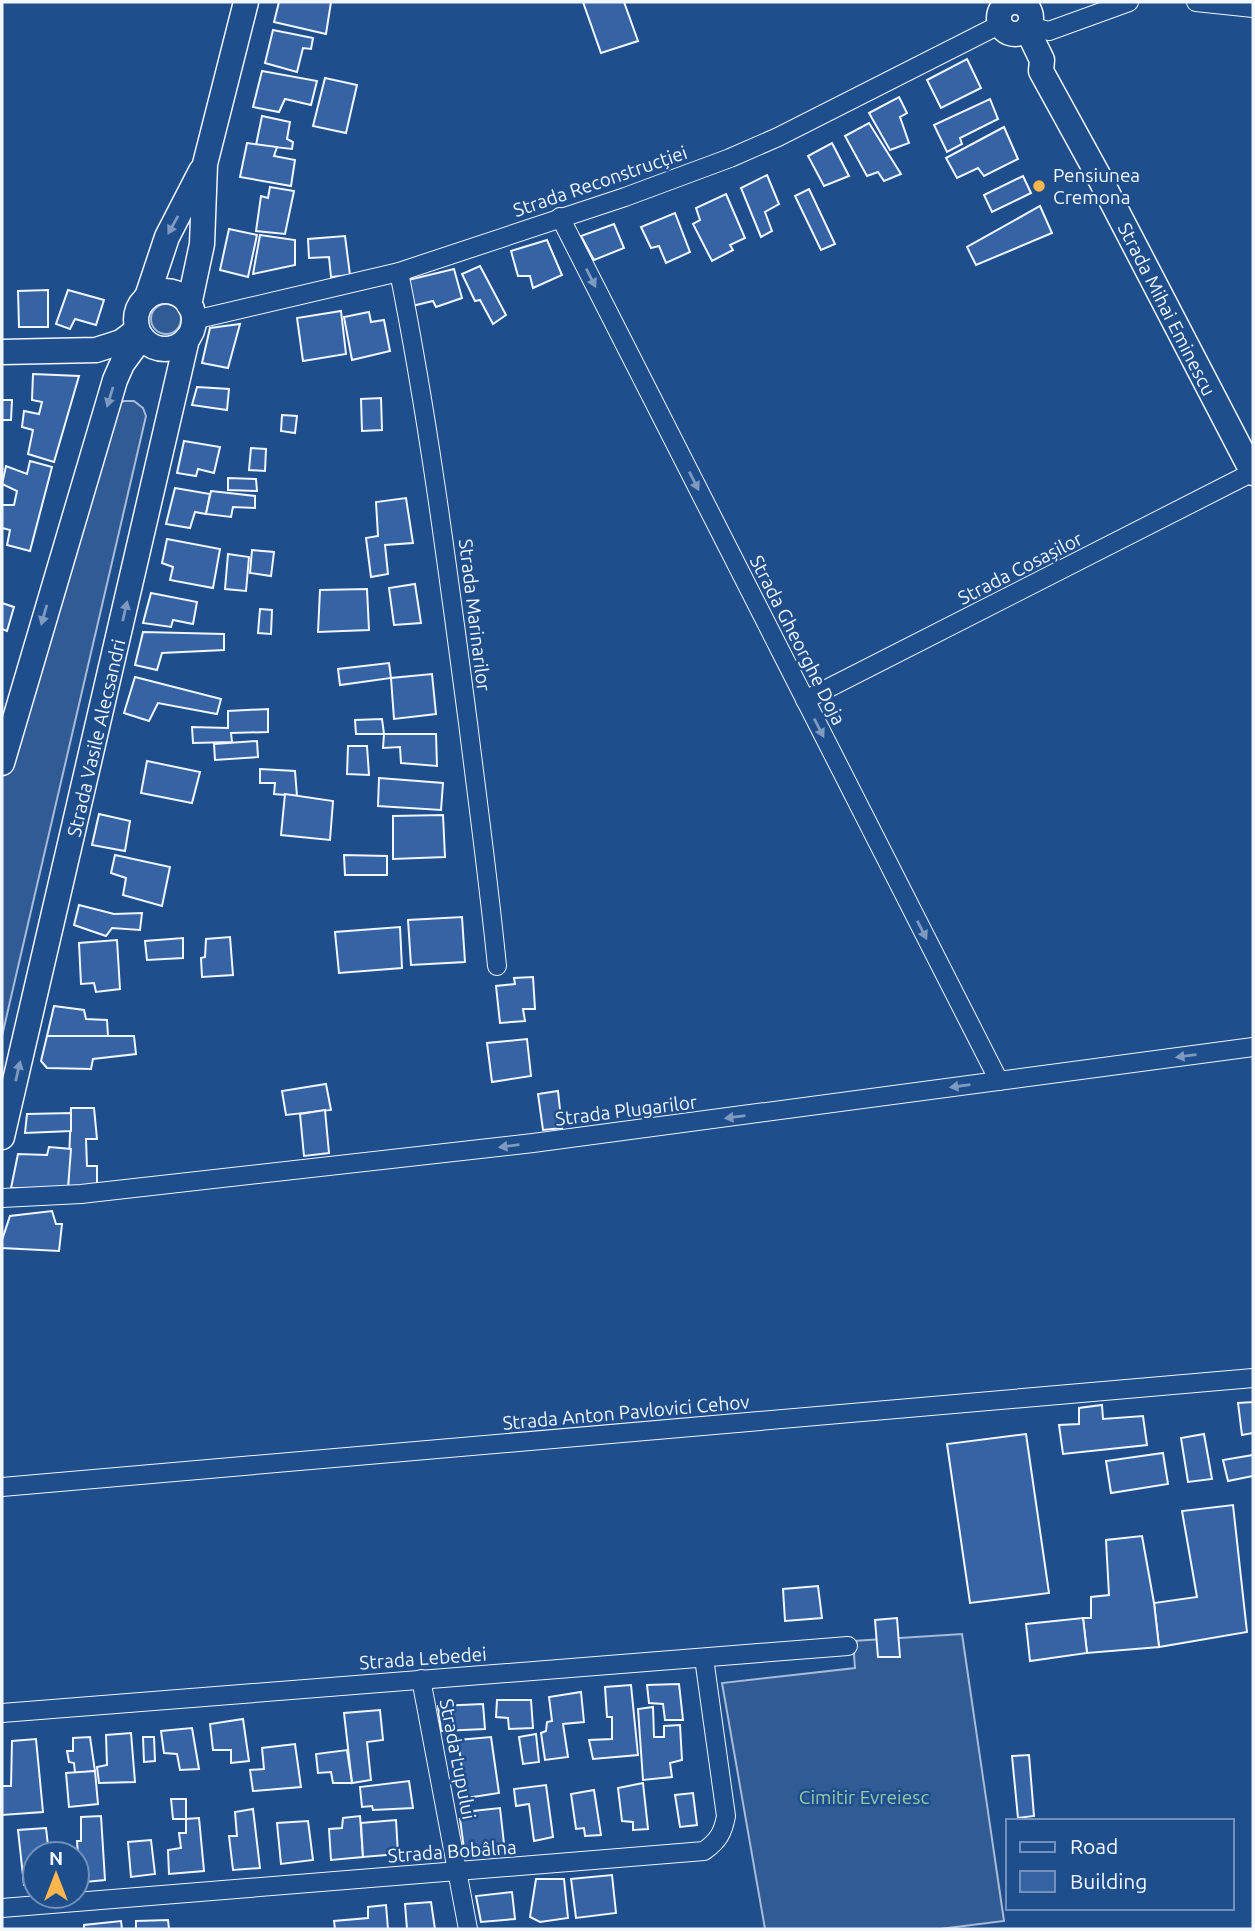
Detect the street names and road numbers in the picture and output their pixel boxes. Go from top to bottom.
street label: Strada Reconstrucției [510,141,690,221]
street label: Strada Mihai Eminescu [1114,219,1220,399]
street label: Strada Cosașilor [954,527,1086,609]
street label: Strada Marinarilor [455,538,495,692]
street label: Strada Gheorghe Doja [746,552,850,728]
street label: Strada Vasile Alecsandri [63,637,129,839]
street label: Strada Plugarilor [554,1090,698,1130]
street label: Strada Anton Pavlovici Cehov [502,1390,750,1434]
street label: Strada Lebedei [359,1643,487,1673]
street label: Strada Lupului [436,1697,480,1821]
street label: Strada Bobâlna [387,1836,517,1866]

